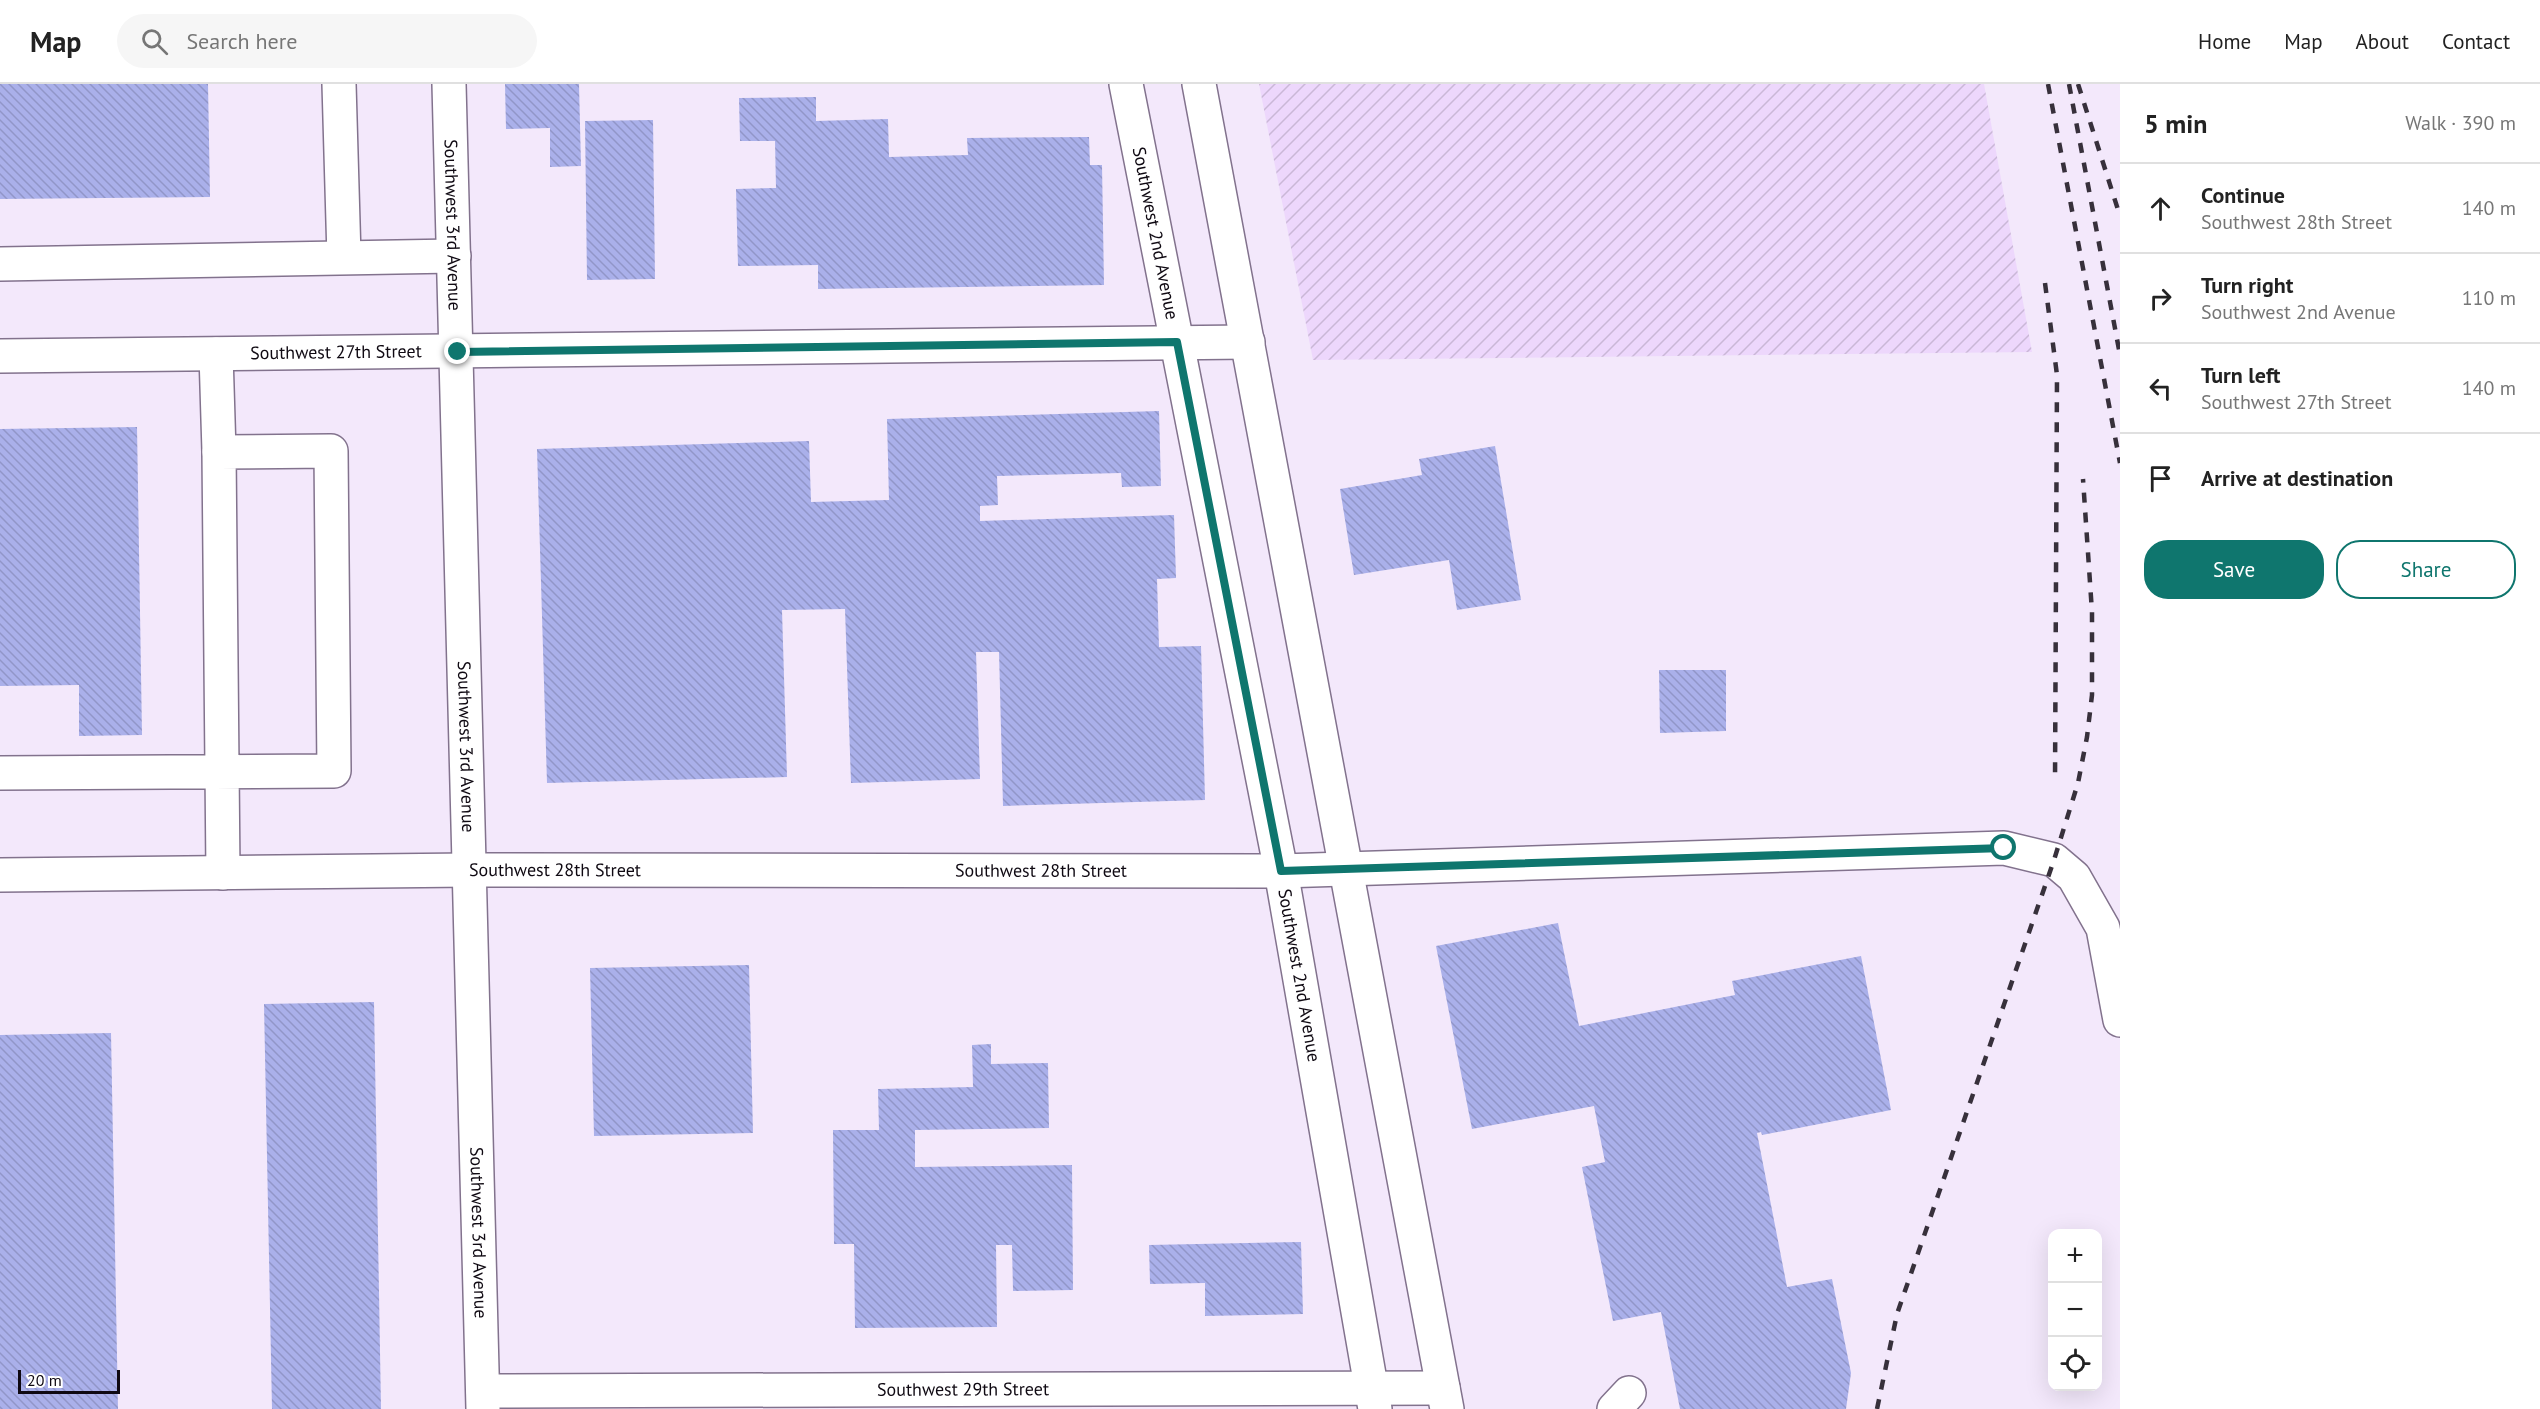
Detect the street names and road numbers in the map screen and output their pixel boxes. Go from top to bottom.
street label: Southwest 3rd Avenue [439,139,467,311]
street label: Southwest 2nd Avenue [1128,145,1184,321]
street label: Southwest 27th Street [250,339,422,364]
street label: Southwest 3rd Avenue [453,661,480,833]
street label: Southwest 28th Street [469,858,641,881]
street label: Southwest 28th Street [955,859,1127,882]
street label: Southwest 2nd Avenue [1273,887,1326,1064]
street label: Southwest 3rd Avenue [465,1146,493,1319]
street label: Southwest 29th Street [877,1377,1049,1401]

